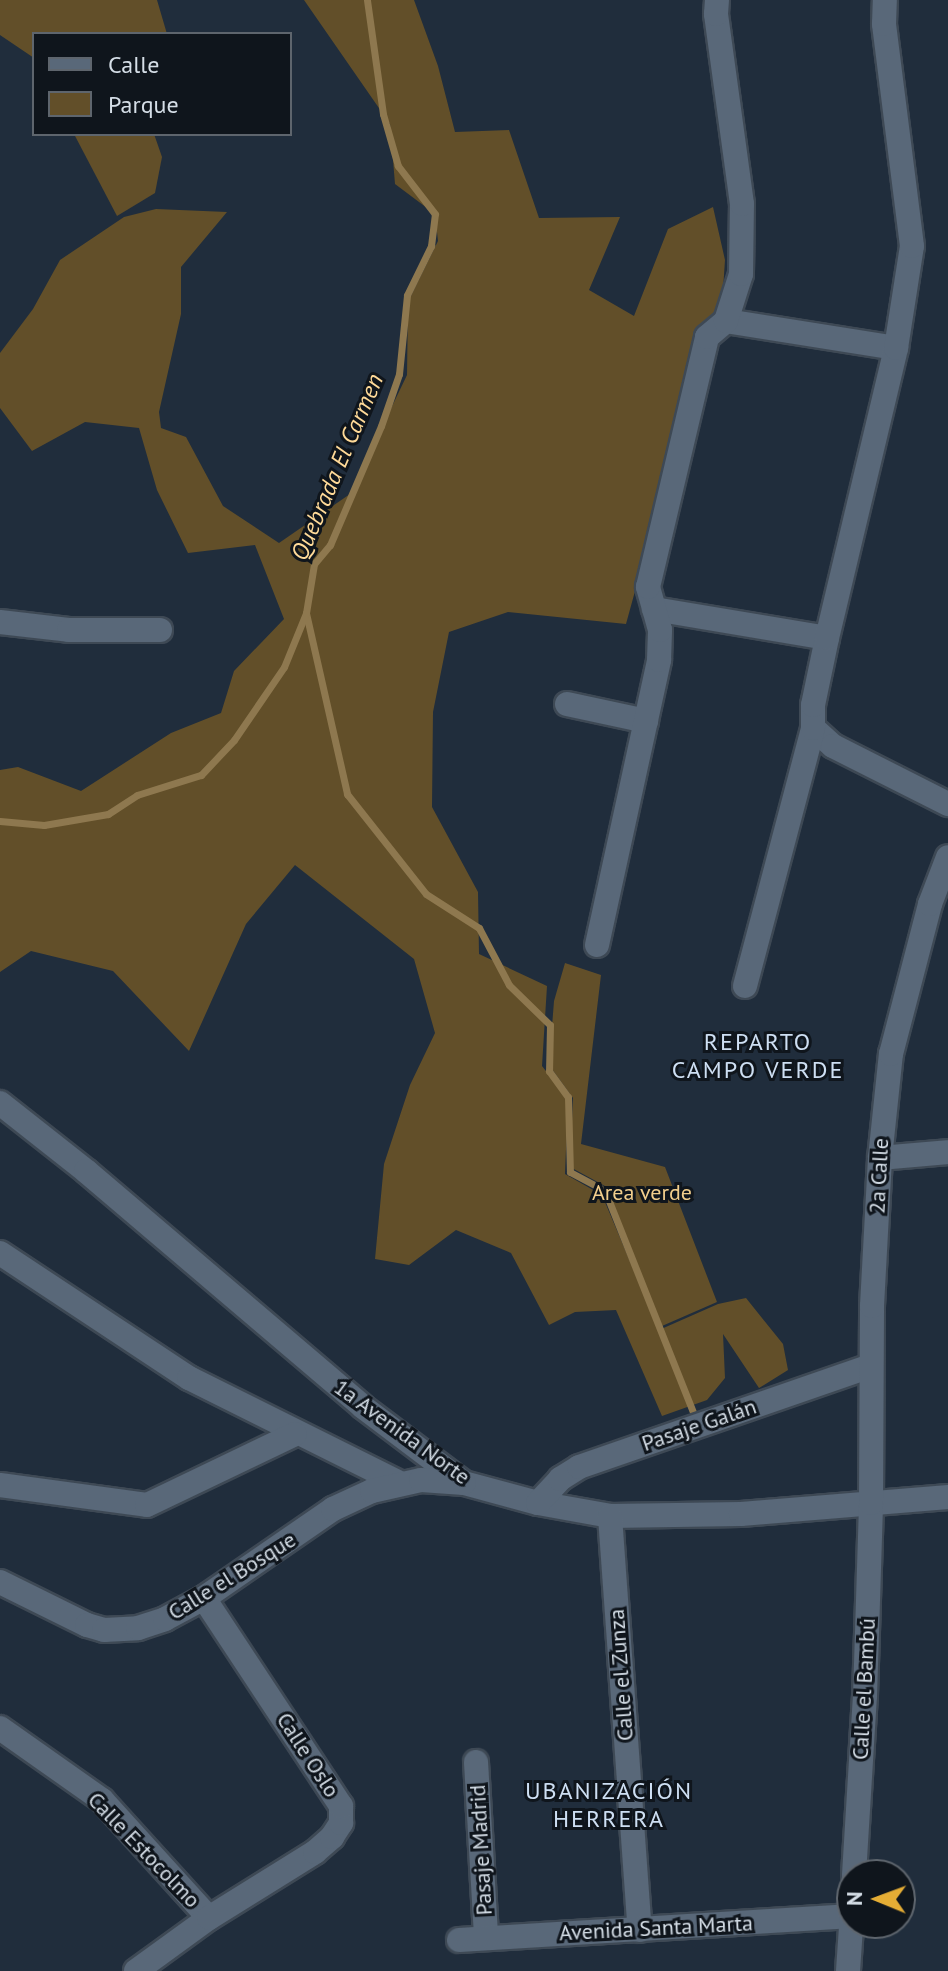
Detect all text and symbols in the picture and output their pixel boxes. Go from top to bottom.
legend [32,32,292,136]
text: Calle [108,49,159,80]
text: Parque [108,89,179,120]
water label: Quebrada El Carmen [285,369,389,565]
district label: REPARTO CAMPO VERDE [671,1028,845,1084]
street label: 2a Calle [864,1137,894,1215]
park label: Area verde [592,1180,692,1206]
street label: 1a Avenida Norte [329,1374,475,1490]
street label: Pasaje Galán [638,1393,760,1457]
street label: Calle el Bosque [163,1526,301,1626]
street label: Calle el Zunza [603,1608,639,1742]
street label: Calle el Bambú [847,1617,881,1761]
street label: Calle Oslo [271,1708,345,1802]
district label: UBANIZACIÓN HERRERA [525,1777,693,1833]
street label: Pasaje Madrid [464,1784,498,1916]
street label: Calle Estocolmo [82,1787,206,1913]
north arrow [836,1859,916,1939]
text: N [840,1891,868,1906]
street label: Avenida Santa Marta [558,1910,754,1946]

